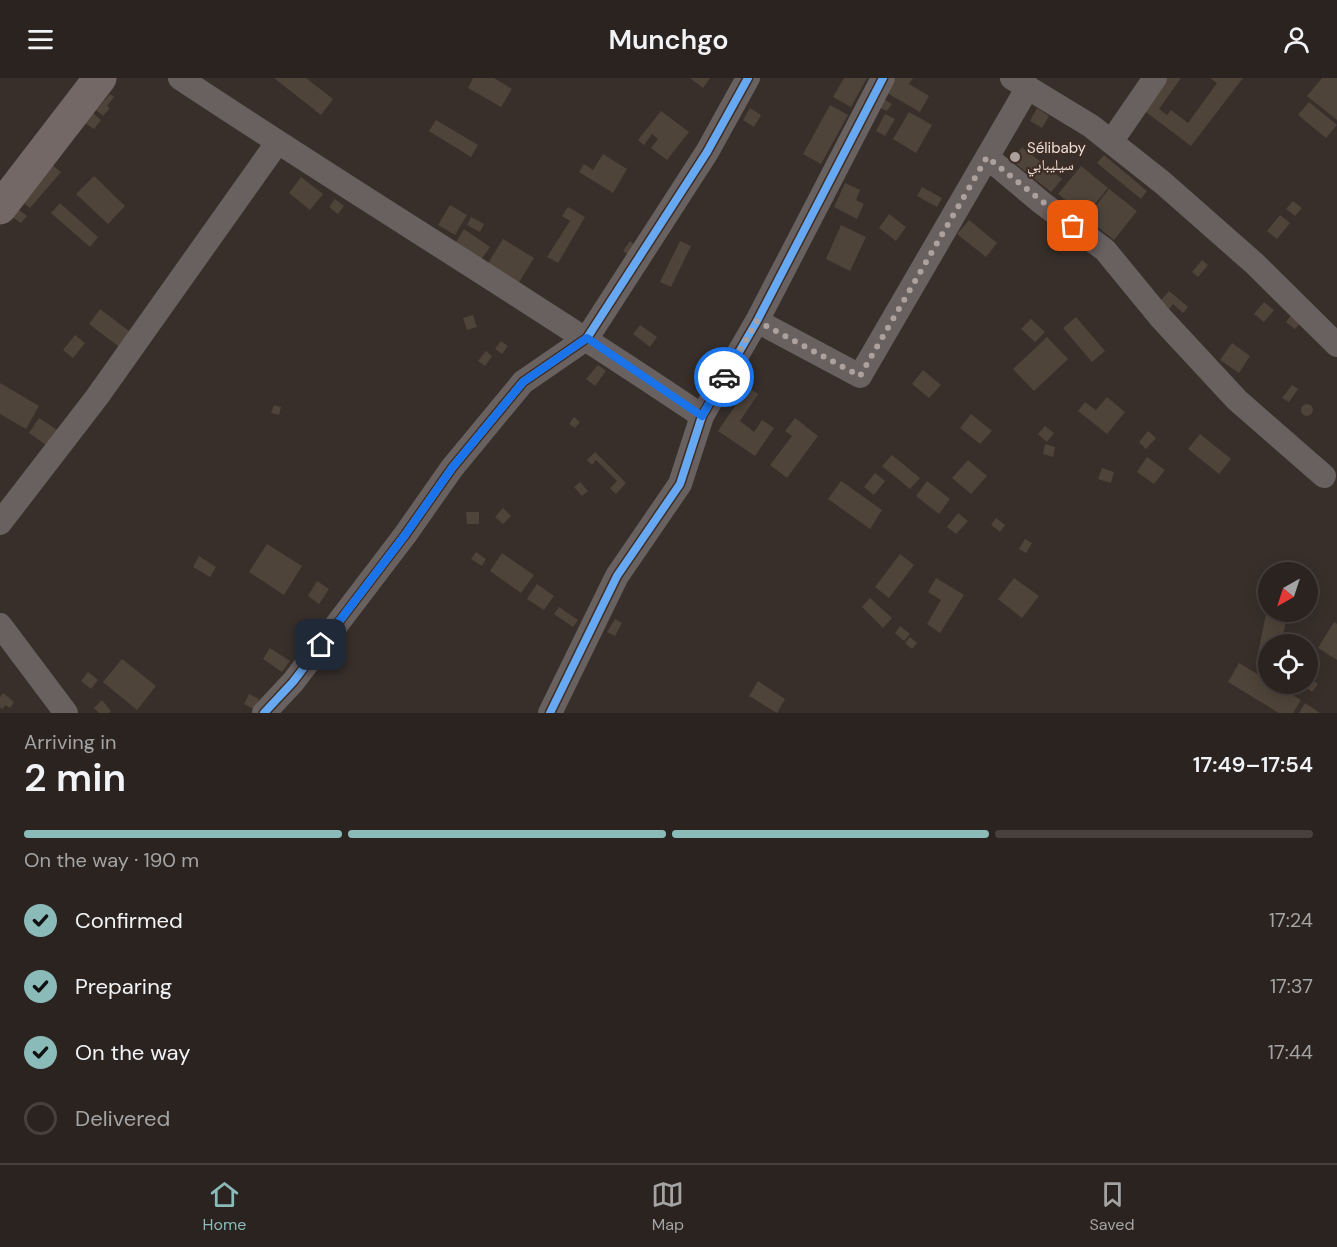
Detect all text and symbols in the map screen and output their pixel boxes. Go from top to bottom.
text: Munchgo [608,22,729,57]
icon: menu [24,23,57,56]
icon: person [1280,23,1313,56]
place label: Sélibaby سيليبابي [1027,138,1087,177]
marker: Sélibaby سيليبابي [1008,150,1022,164]
pin [1047,200,1098,251]
icon: bag [1056,209,1089,242]
courier [694,347,754,407]
icon: car [708,361,741,394]
north arrow [1258,562,1318,622]
map controls [1258,562,1318,694]
pin [295,619,346,670]
icon: home [304,628,337,661]
button: locate [1258,634,1318,694]
text: Arriving in [24,729,116,755]
text: 17:49–17:54 [1193,750,1313,779]
text: 2 min [24,752,126,803]
text: On the way · 190 m [24,847,199,873]
icon: check [24,904,57,937]
text: Confirmed [75,906,183,935]
text: 17:24 [1269,907,1313,933]
icon: check [24,970,57,1003]
text: Preparing [75,972,172,1001]
text: 17:37 [1270,973,1313,999]
icon: check [24,1036,57,1069]
text: On the way [75,1038,190,1067]
text: 17:44 [1268,1039,1313,1065]
text: Delivered [75,1104,170,1133]
tab: Home [203,1178,246,1235]
tab: Map [651,1178,684,1235]
tab: Saved [1090,1178,1134,1235]

